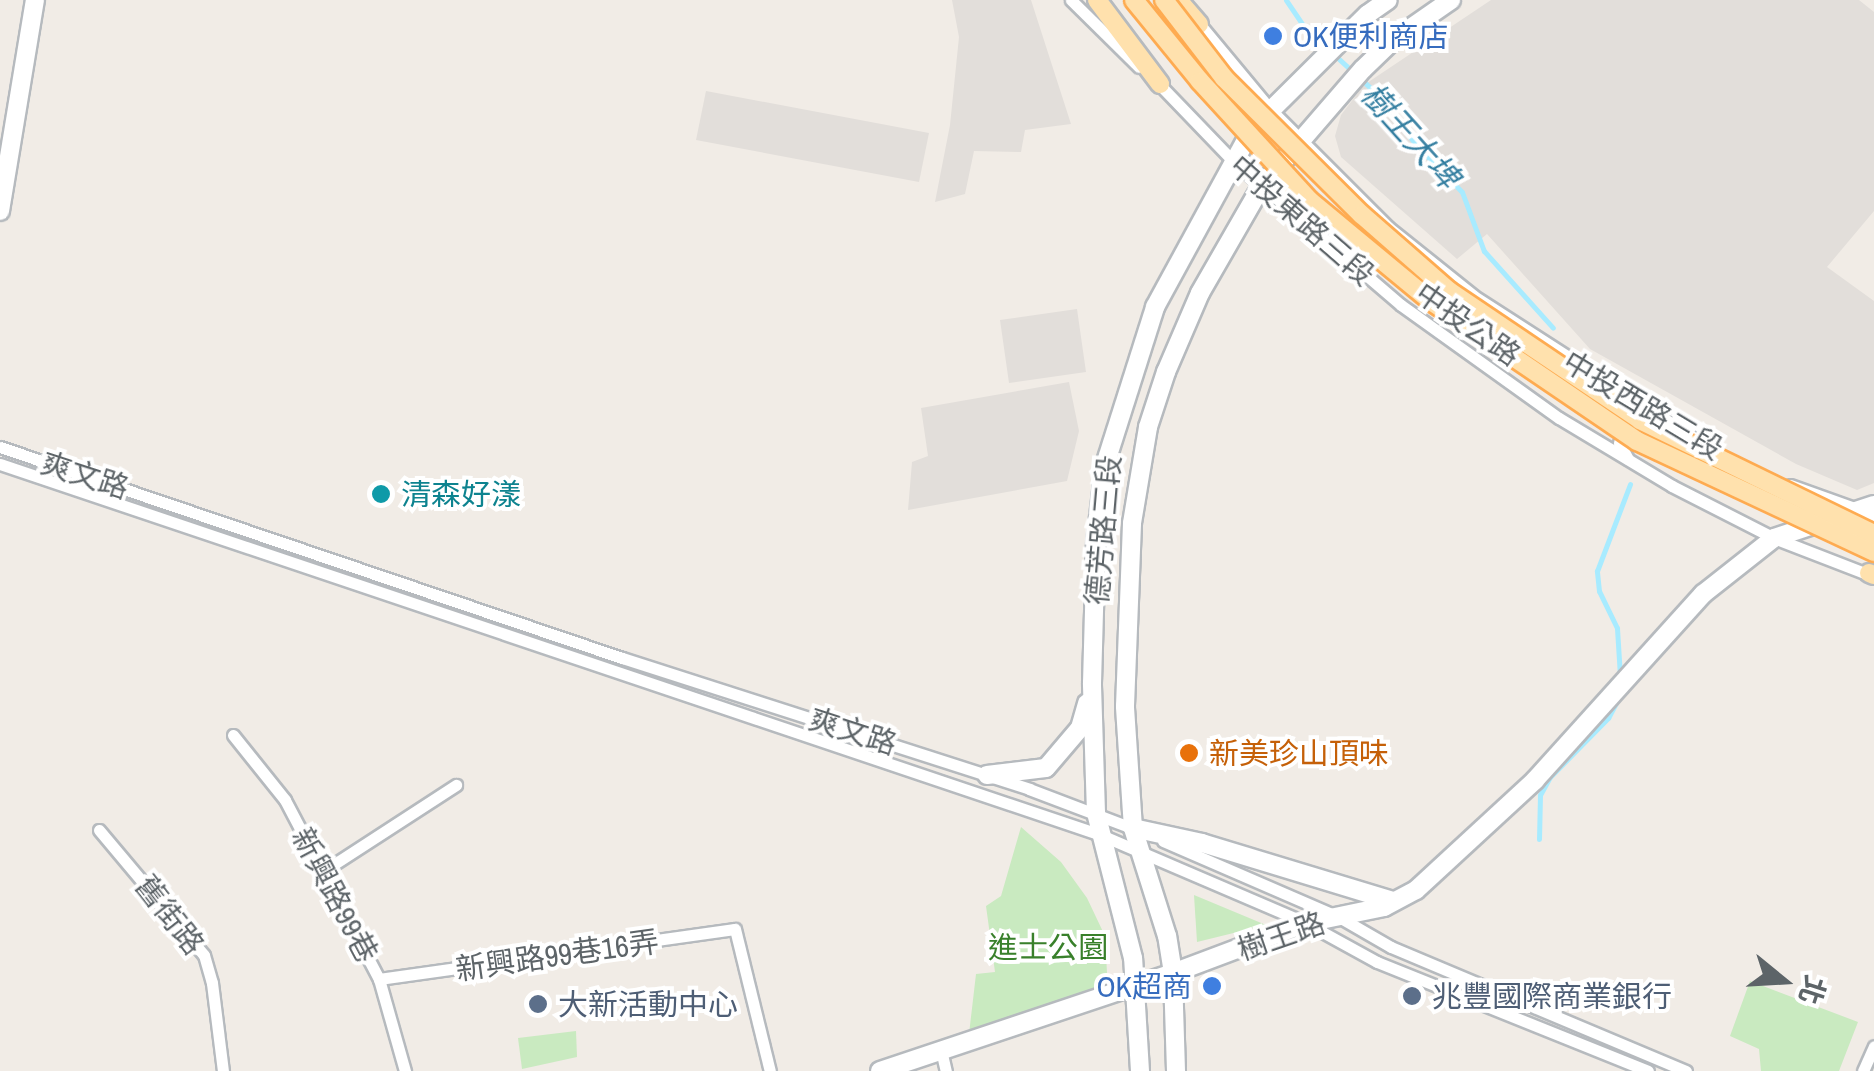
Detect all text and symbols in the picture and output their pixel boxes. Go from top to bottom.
place label: OK便利商店 [1293,18,1449,54]
marker: OK便利商店 [1262,25,1284,47]
water label: 樹王大埤 [1353,76,1467,196]
street label: 中投東路三段 [1222,147,1382,293]
street label: 中投公路 [1409,275,1527,373]
street label: 中投西路三段 [1557,343,1729,467]
street label: 爽文路 [37,444,133,506]
street label: 德芳路三段 [1079,454,1127,606]
place label: 清森好漾 [401,476,521,512]
marker: 清森好漾 [370,483,392,505]
street label: 爽文路 [805,700,901,762]
place label: 新美珍山頂味 [1209,735,1389,771]
marker: 新美珍山頂味 [1178,742,1200,764]
street label: 新興路99巷 [285,821,385,969]
street label: 舊街路 [128,868,212,962]
street label: 樹王路 [1233,904,1329,968]
street label: 新興路99巷16弄 [453,923,661,987]
park label: 進士公園 [988,929,1108,965]
north arrow [1734,931,1834,1031]
place label: OK超商 [1096,968,1192,1004]
text: 北 [1790,971,1835,1009]
marker: OK超商 [1201,975,1223,997]
place label: 兆豐國際商業銀行 [1432,978,1672,1014]
marker: 兆豐國際商業銀行 [1401,985,1423,1007]
place label: 大新活動中心 [558,986,738,1022]
marker: 大新活動中心 [527,993,549,1015]

